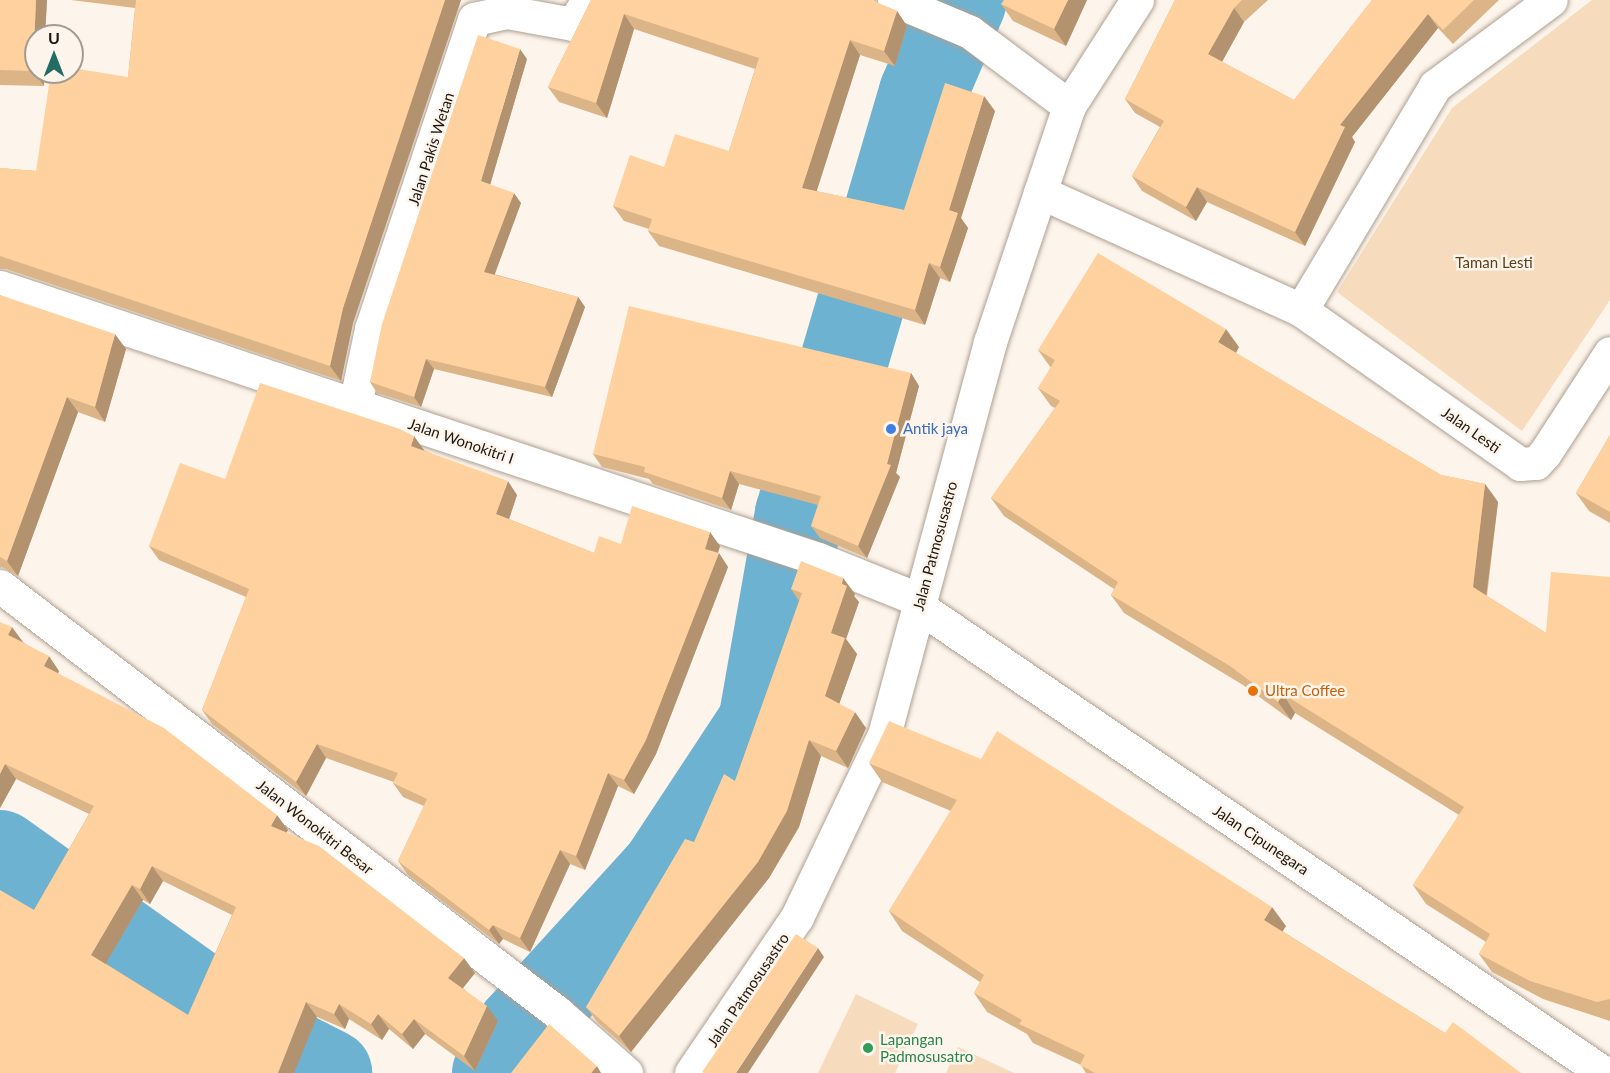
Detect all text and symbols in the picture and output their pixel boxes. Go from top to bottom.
north arrow [24,24,84,84]
text: U [48,28,60,47]
street label: Jalan Pakis Wetan [404,90,458,208]
park label: Taman Lesti [1455,254,1533,272]
street label: Jalan Lesti [1438,403,1504,457]
street label: Jalan Wonokitri I [406,415,516,467]
place label: Antik jaya [903,420,968,438]
marker: Antik jaya [884,422,898,436]
street label: Jalan Patmosusastro [909,479,961,613]
place label: Ultra Coffee [1265,682,1345,700]
marker: Ultra Coffee [1246,684,1260,698]
street label: Jalan Wonokitri Besar [253,776,377,878]
street label: Jalan Cipunegara [1210,801,1312,879]
street label: Jalan Patmosusastro [703,930,793,1050]
place label: Lapangan Padmosusatro [880,1030,973,1065]
marker: Lapangan Padmosusatro [861,1041,875,1055]

